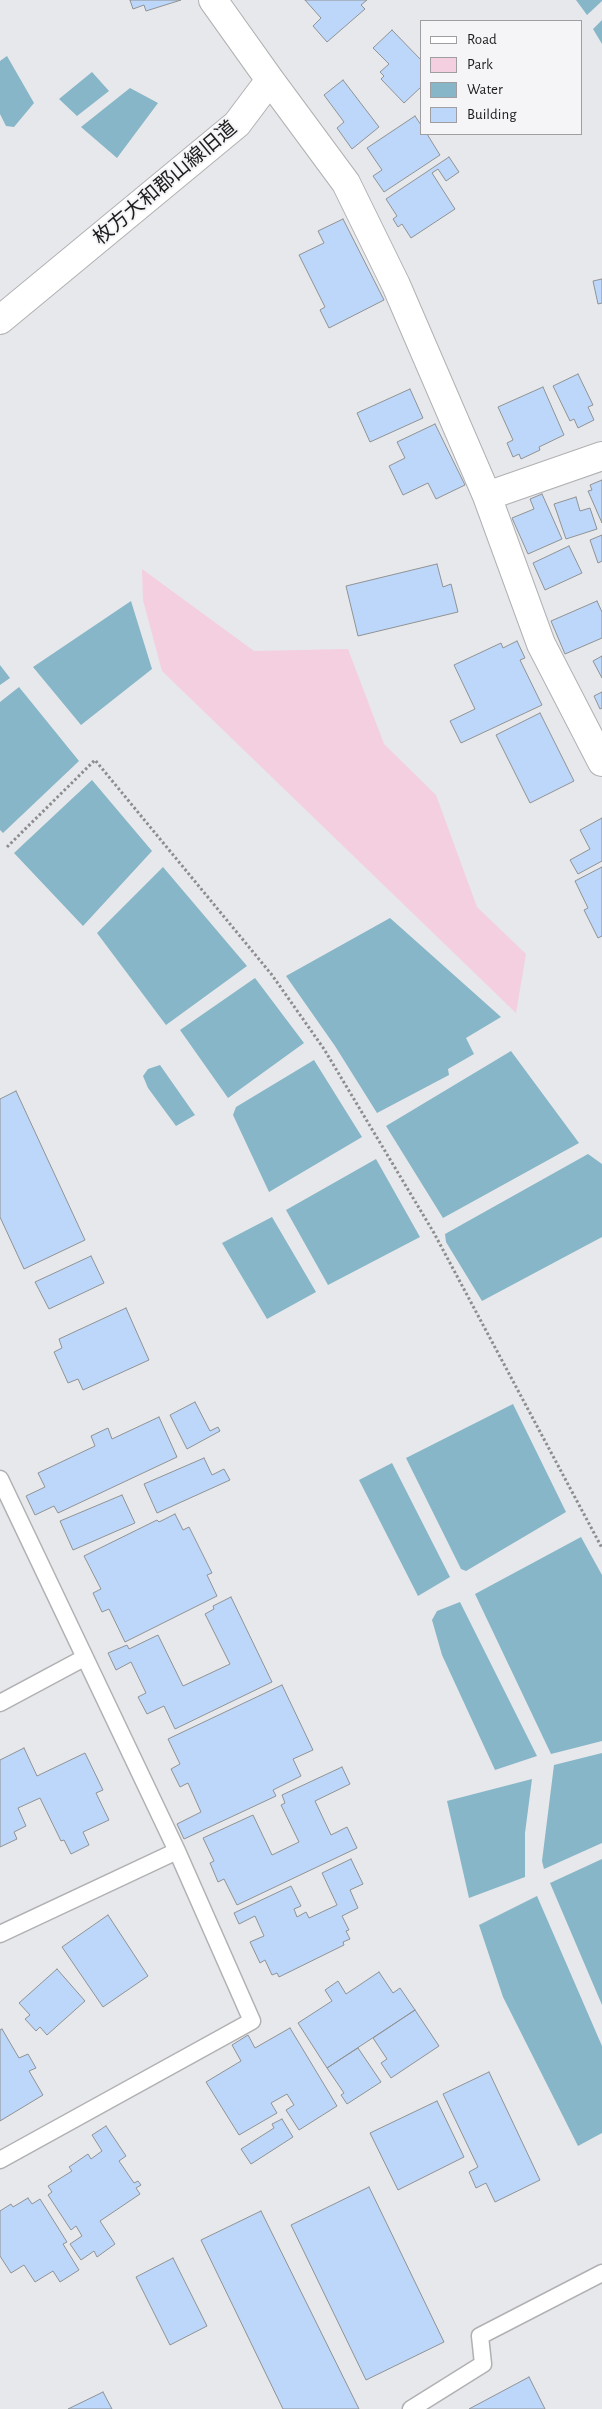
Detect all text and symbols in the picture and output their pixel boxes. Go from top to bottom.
legend [420,20,582,135]
text: Road [467,32,497,47]
text: Park [467,57,493,72]
text: Water [467,82,503,97]
text: Building [467,107,517,122]
street label: 枚方大和郡山線旧道 [88,116,242,250]

